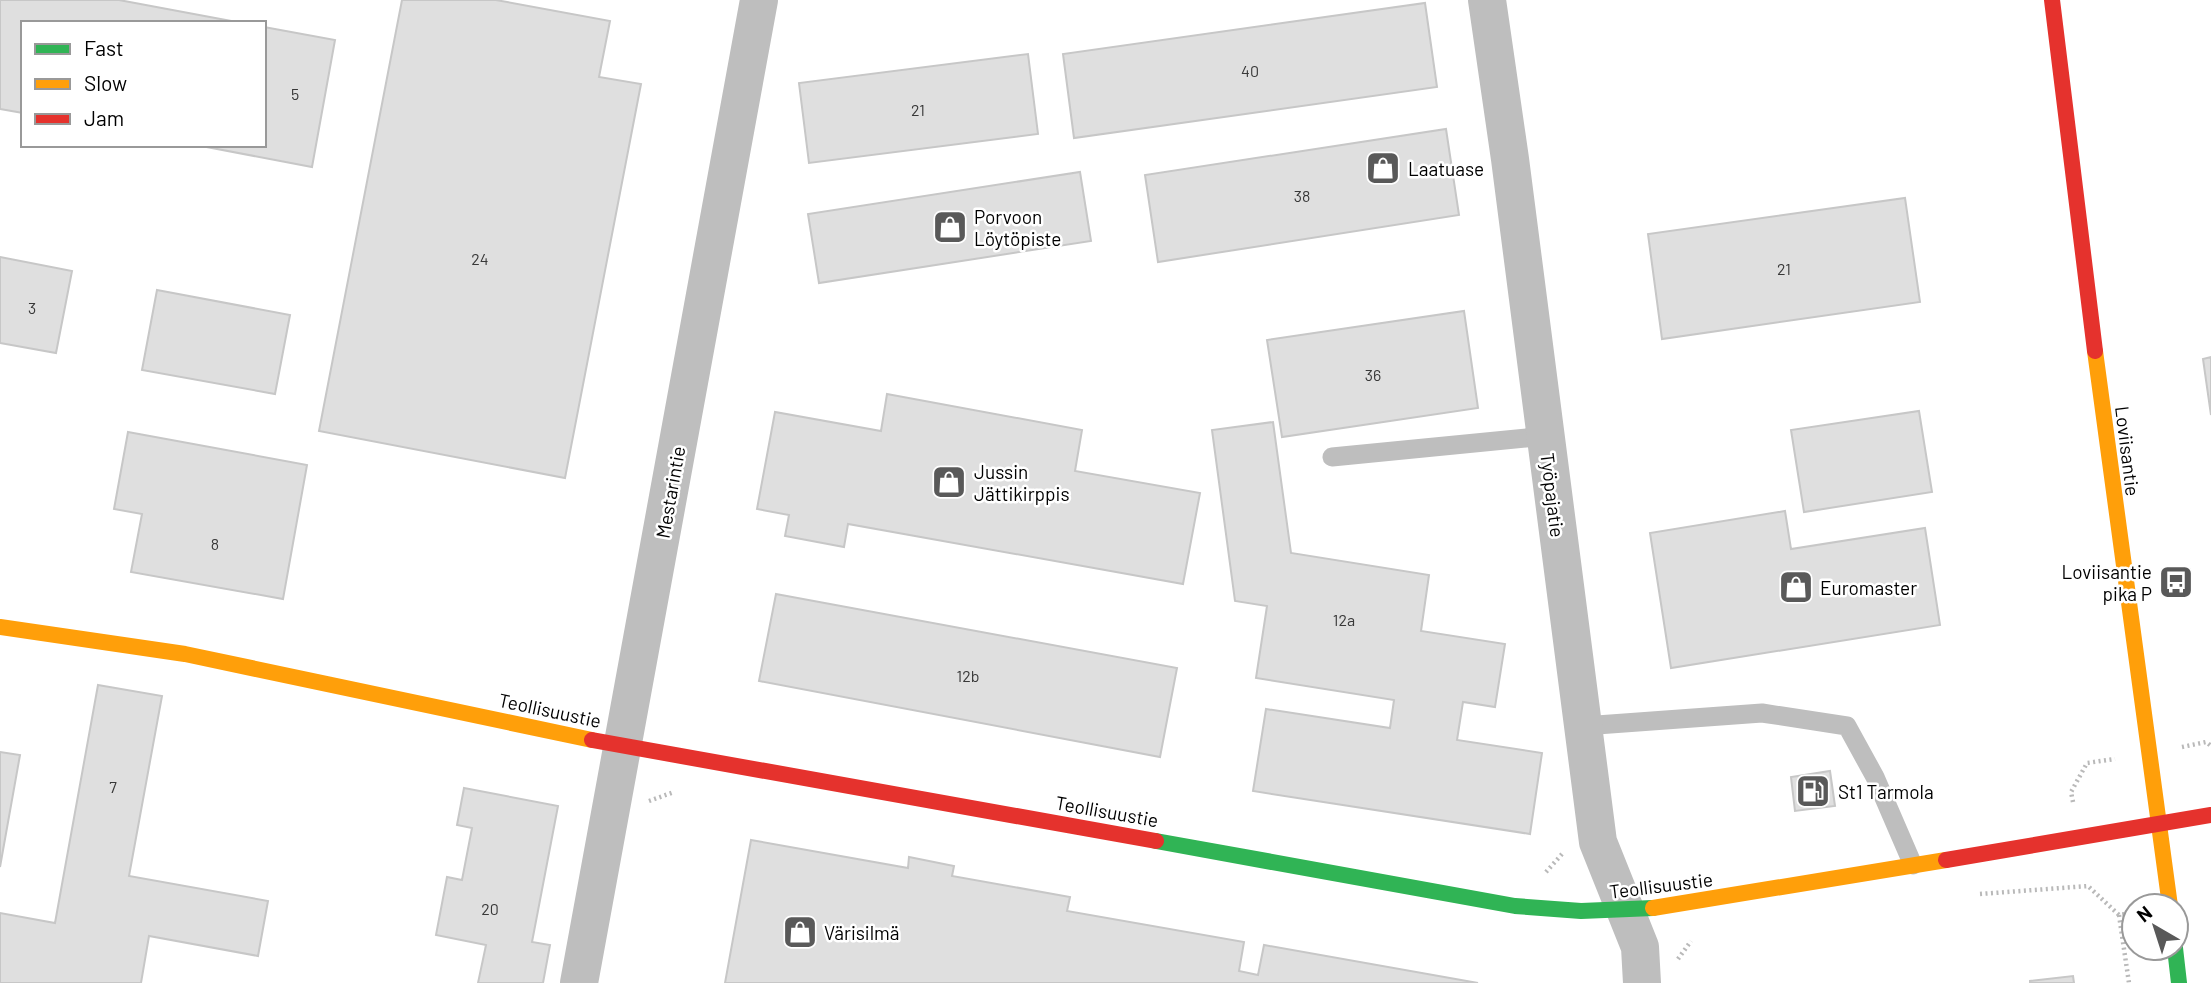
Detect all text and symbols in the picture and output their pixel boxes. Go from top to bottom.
legend [21,21,266,147]
text: Fast [84,35,124,60]
house number: 40 [1241,61,1259,80]
text: Slow [84,70,127,95]
house number: 5 [291,84,299,103]
house number: 21 [911,100,925,119]
text: Jam [84,105,124,130]
shop icon: Laatuase [1364,149,1402,187]
place label: Laatuase [1408,157,1484,180]
house number: 38 [1294,186,1310,205]
place label: Porvoon Löytöpiste [974,205,1061,250]
shop icon: Porvoon Löytöpiste [931,208,969,246]
house number: 24 [471,249,489,268]
house number: 21 [1777,259,1791,278]
house number: 3 [28,298,36,317]
house number: 36 [1365,365,1381,384]
street label: Loviisantie [2111,405,2145,497]
street label: Mestarintie [651,444,689,540]
street label: Työpajatie [1536,451,1570,539]
place label: Jussin Jättikirppis [974,460,1070,505]
shop icon: Jussin Jättikirppis [930,463,968,501]
house number: 8 [211,534,219,553]
place label: Loviisantie pika P [2062,560,2152,605]
bus stop icon: Loviisantie pika P [2157,563,2195,601]
shop icon: Euromaster [1777,568,1815,606]
place label: Euromaster [1820,576,1917,599]
house number: 12a [1333,610,1355,629]
house number: 12b [957,666,979,685]
street label: Teollisuustie [497,688,603,732]
fuel station icon: St1 Tarmola [1794,772,1832,810]
house number: 7 [109,777,117,796]
place label: St1 Tarmola [1838,780,1934,803]
street label: Teollisuustie [1054,791,1160,831]
street label: Teollisuustie [1608,867,1714,903]
north arrow [2120,892,2190,962]
house number: 20 [481,899,499,918]
text: N [2132,900,2156,926]
shop icon: Värisilmä [781,913,819,951]
place label: Värisilmä [824,921,900,944]

